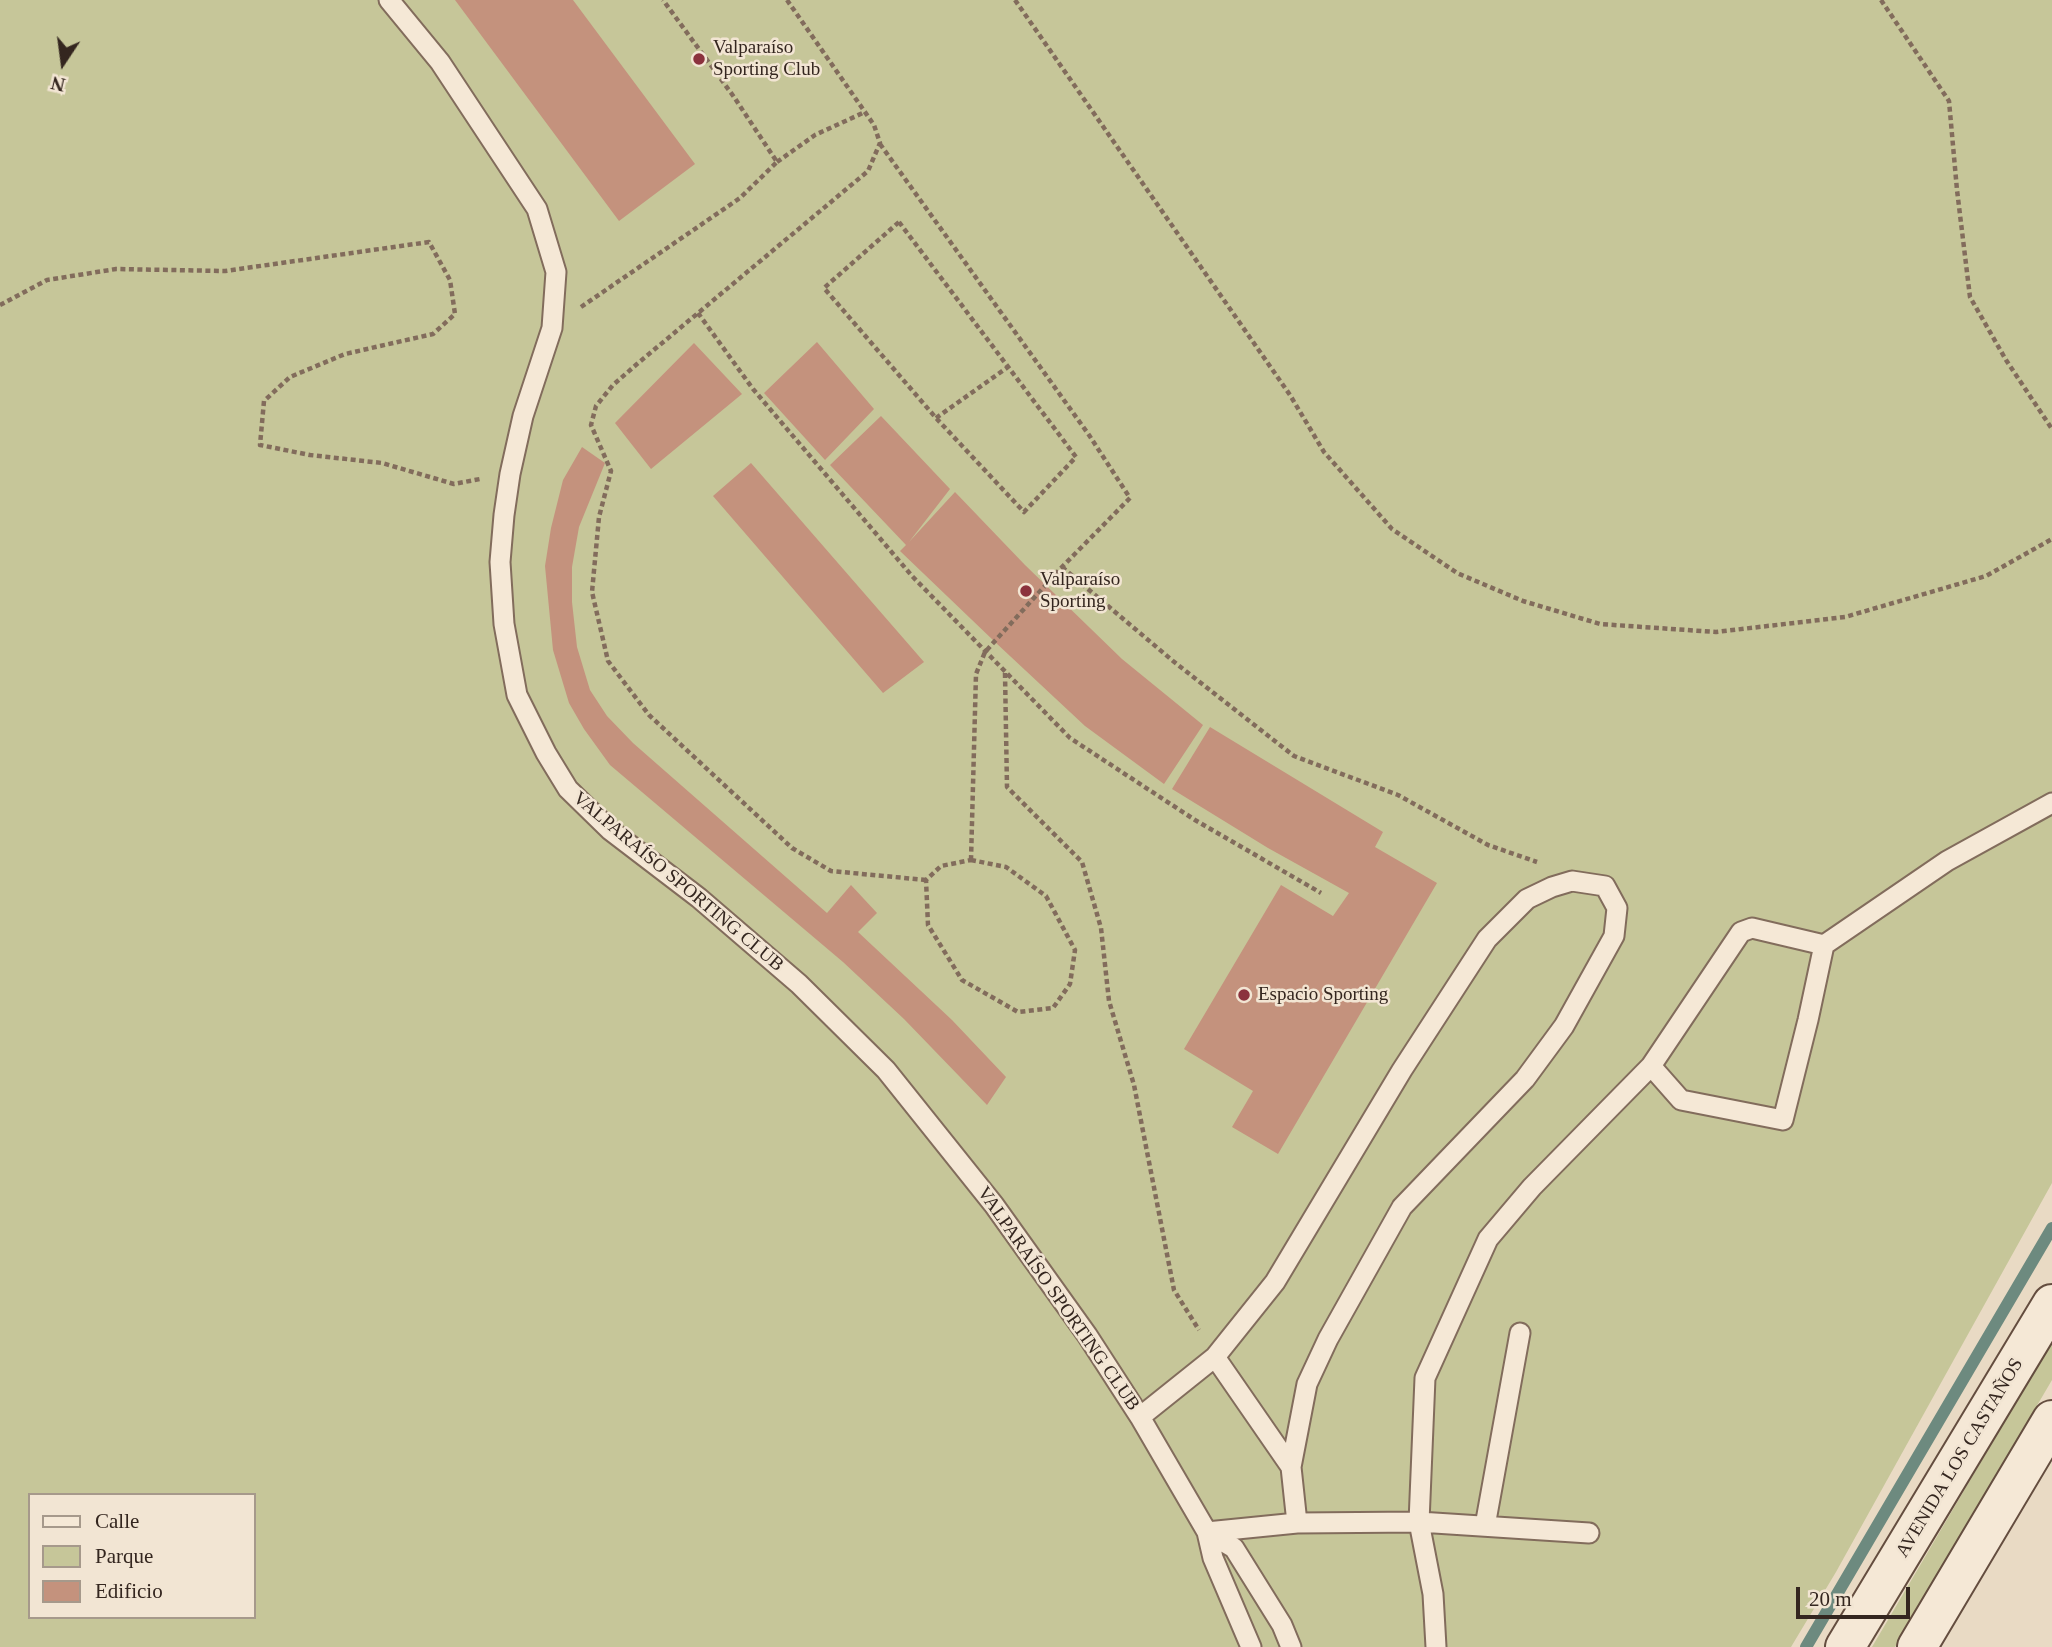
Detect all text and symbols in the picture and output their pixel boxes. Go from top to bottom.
north arrow [28,28,98,98]
place label: Valparaíso Sporting Club [713,37,820,81]
marker: Valparaíso Sporting Club [691,51,707,67]
text: N [49,72,67,96]
place label: Valparaíso Sporting [1040,569,1120,613]
marker: Valparaíso Sporting [1018,583,1034,599]
street label: VALPARAÍSO SPORTING CLUB [568,787,788,977]
place label: Espacio Sporting [1258,984,1388,1006]
marker: Espacio Sporting [1236,987,1252,1003]
street label: VALPARAÍSO SPORTING CLUB [972,1183,1144,1415]
street label: AVENIDA LOS CASTAÑOS [1891,1354,2029,1562]
legend [28,1493,256,1619]
text: Calle [95,1509,139,1533]
text: Parque [95,1544,153,1568]
scale bar [1800,1574,1914,1618]
text: Edificio [95,1579,163,1603]
text: 20 m [1809,1587,1852,1611]

